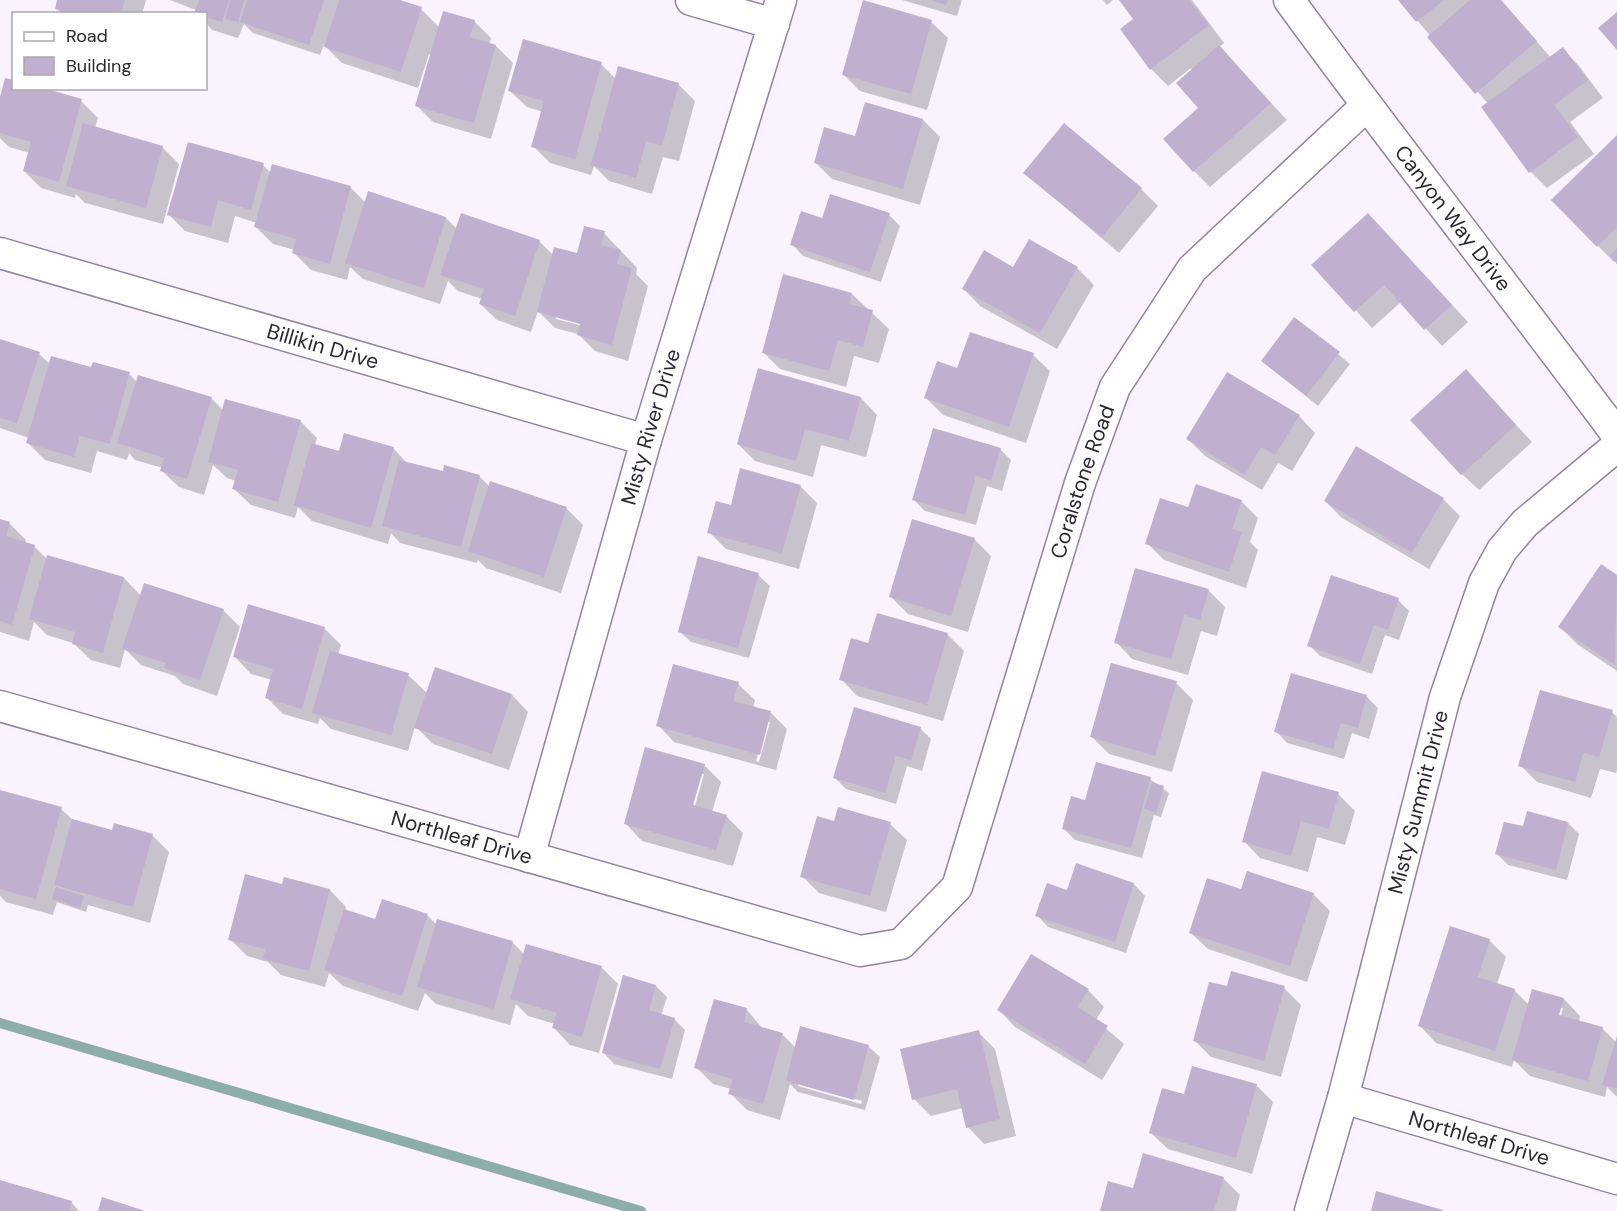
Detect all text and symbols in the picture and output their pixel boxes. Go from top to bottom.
legend [12,12,207,90]
text: Road [66,24,108,48]
text: Building [66,54,131,78]
street label: Canyon Way Drive [1388,140,1518,297]
street label: Billikin Drive [264,317,382,376]
street label: Misty River Drive [614,345,687,508]
street label: Coralstone Road [1044,401,1121,562]
street label: Misty Summit Drive [1381,707,1455,897]
street label: Northleaf Drive [388,804,536,871]
street label: Northleaf Drive [1405,1104,1553,1172]

